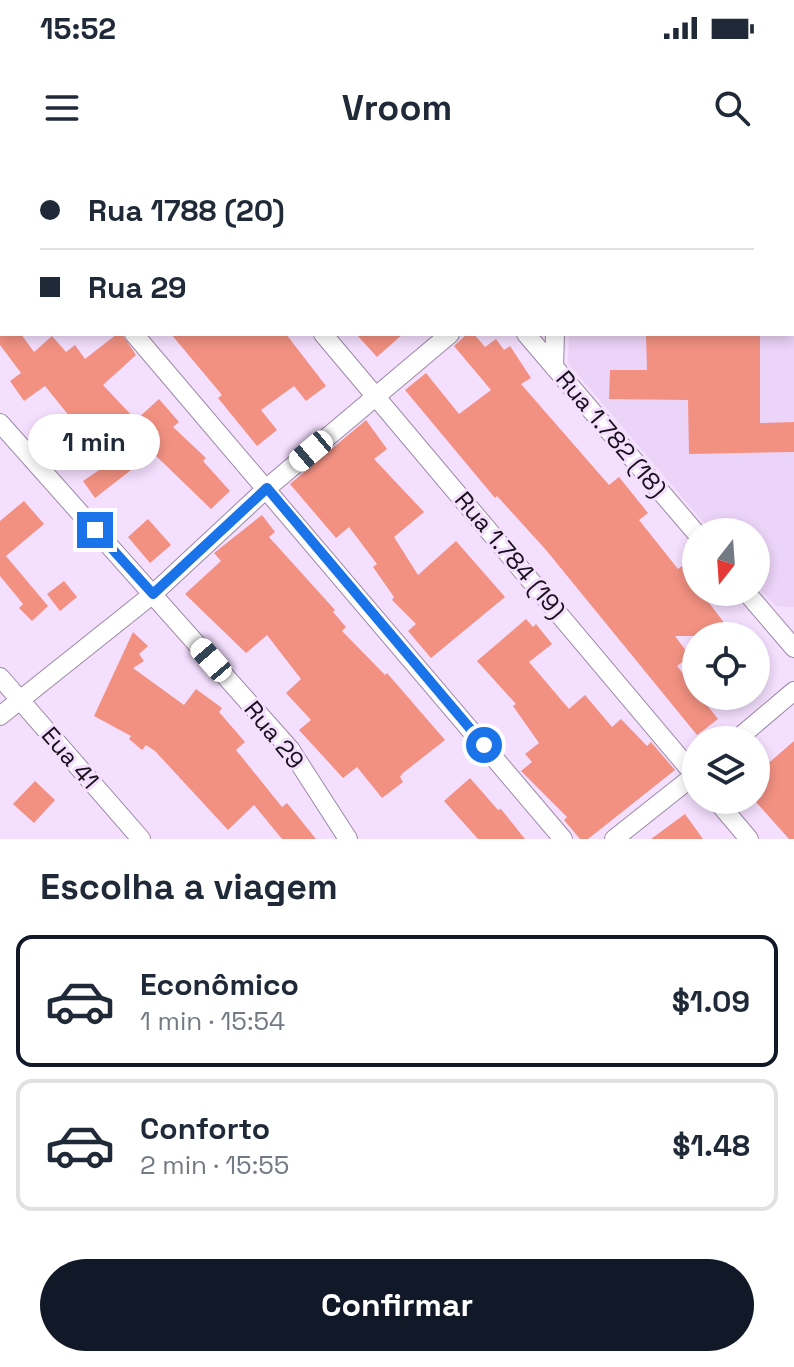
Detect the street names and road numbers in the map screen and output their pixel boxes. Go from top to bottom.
street label: Rua 1.782 (18) [549,364,673,503]
street label: Rua 1.784 (19) [448,485,573,625]
street label: Rua 29 [238,694,311,775]
street label: Eua 41 [35,720,106,795]

